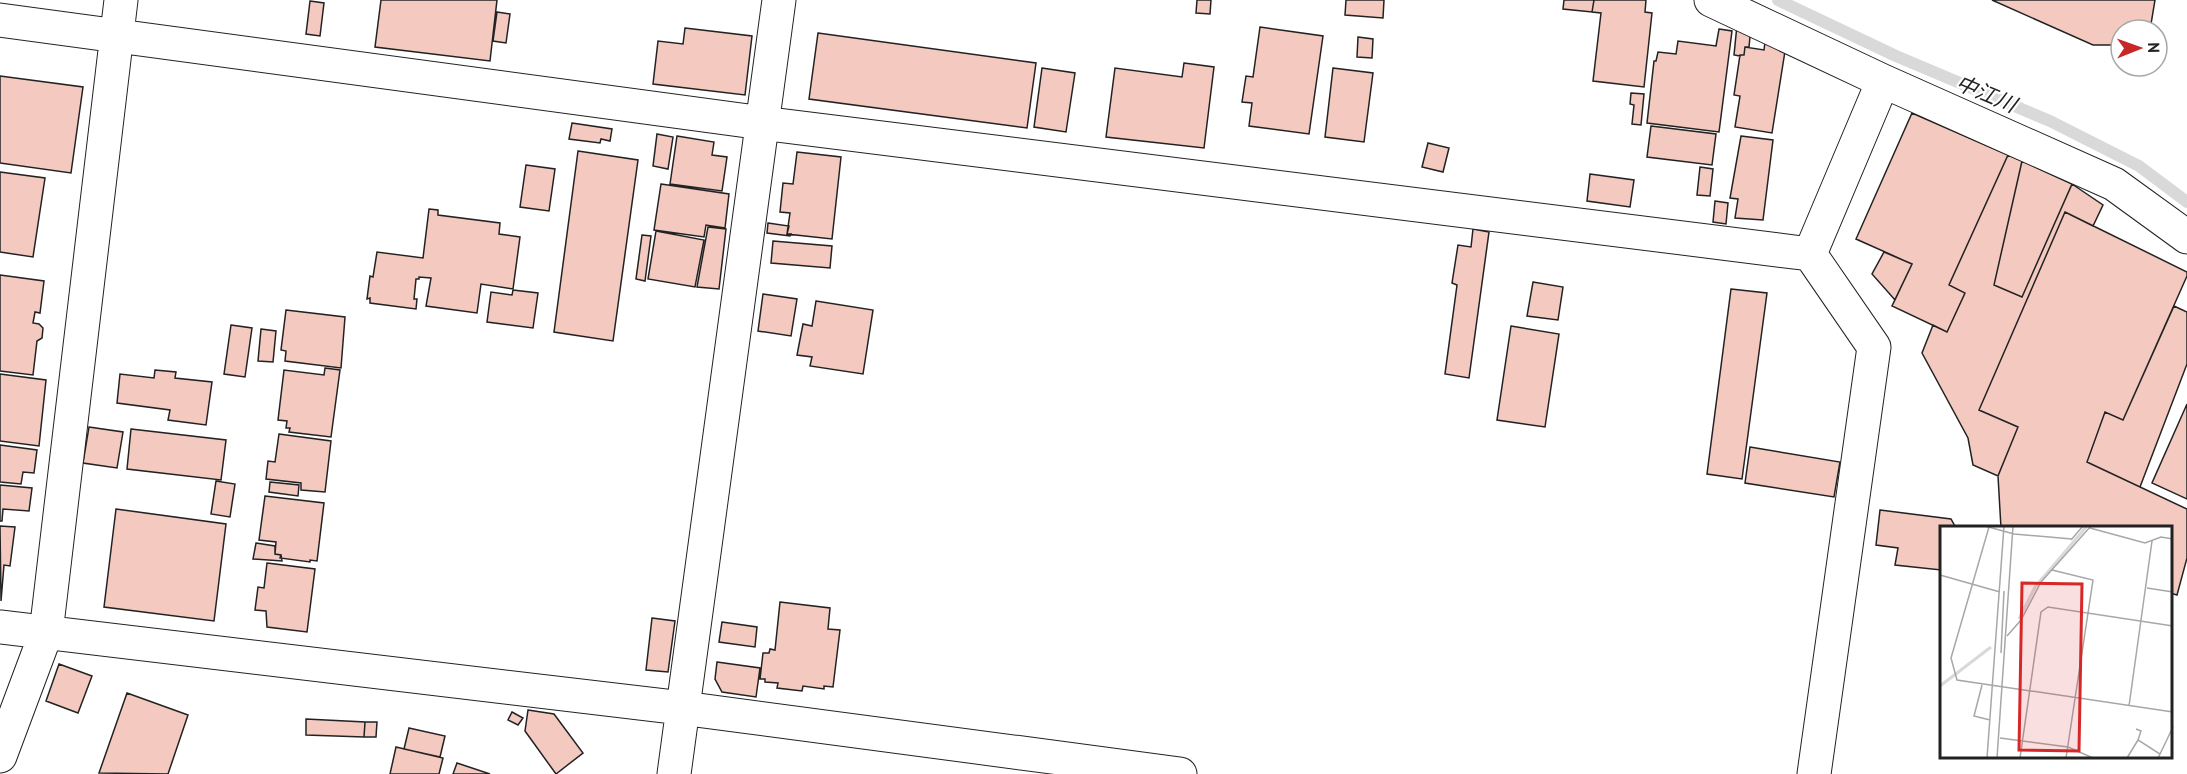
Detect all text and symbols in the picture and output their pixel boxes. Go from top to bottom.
north arrow [2109,18,2169,78]
text: N [2144,42,2164,53]
water label: 中江川 [1952,69,2022,119]
inset map [1940,526,2172,759]

